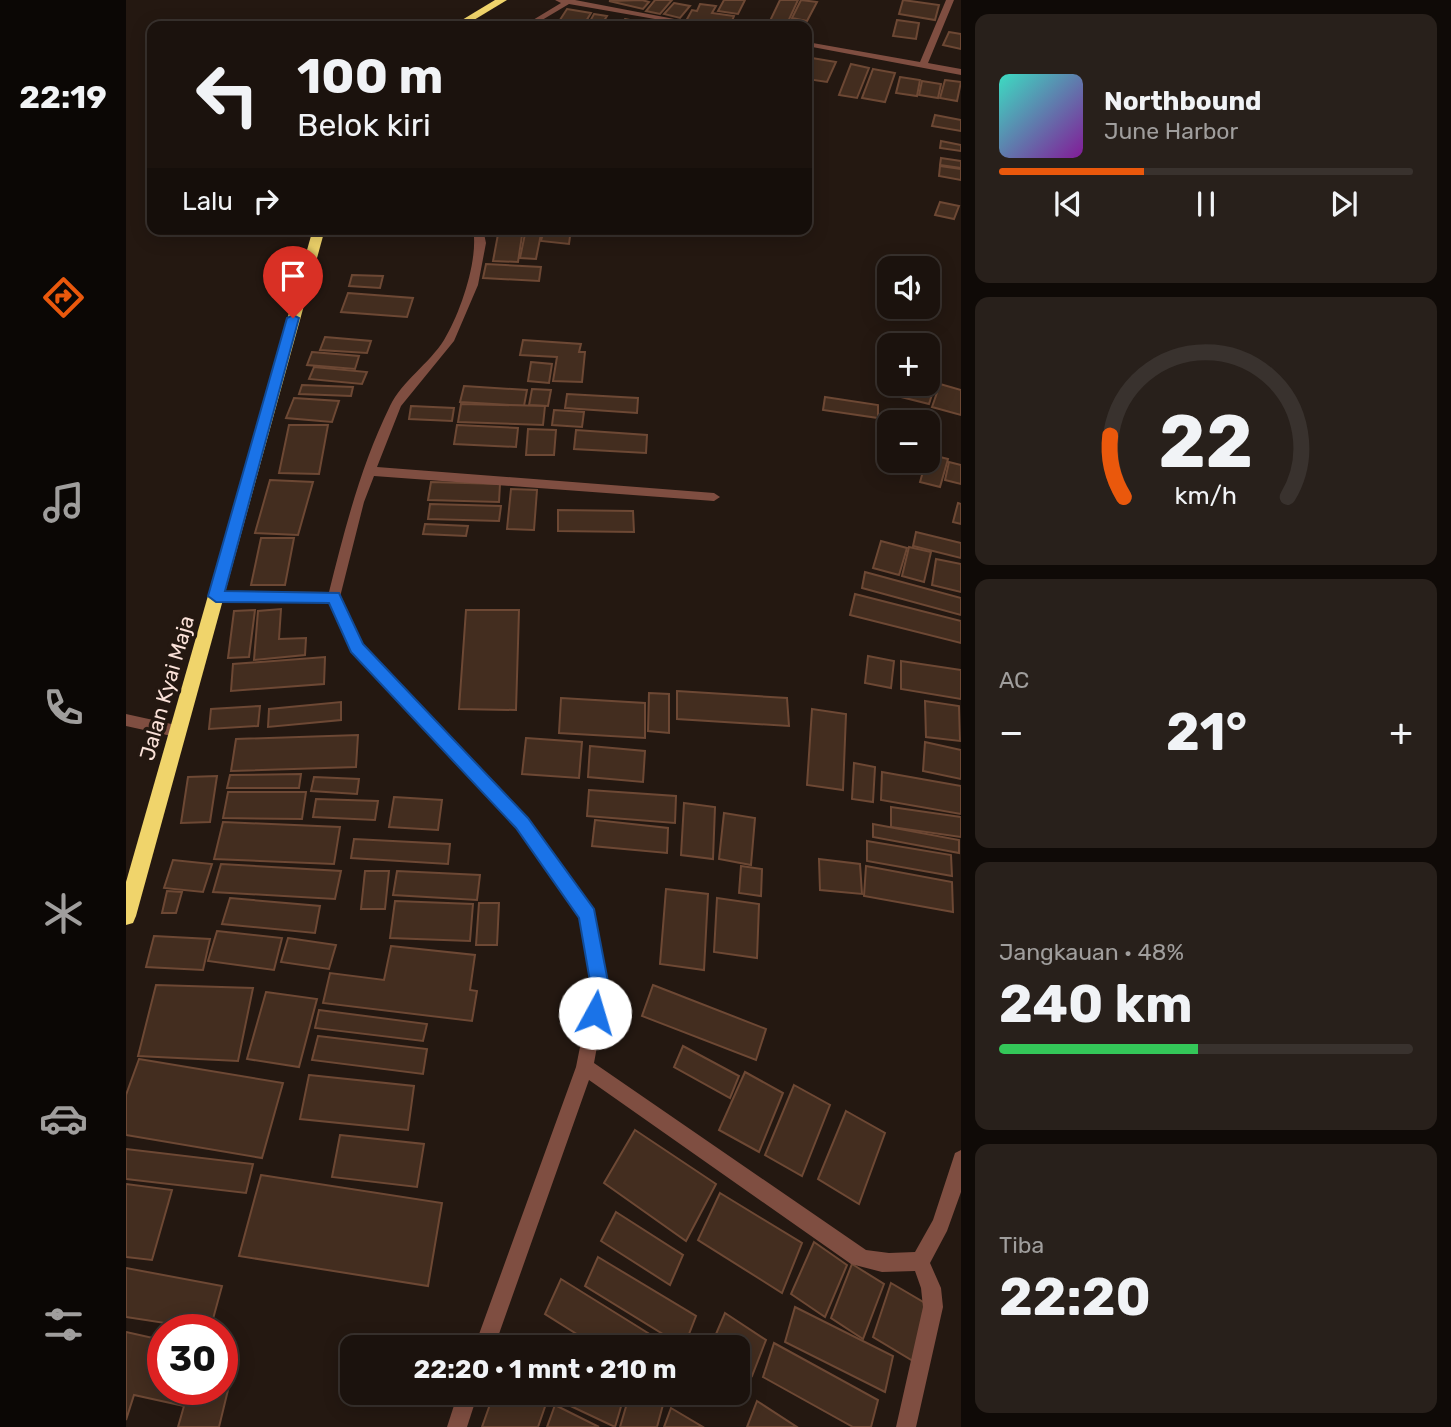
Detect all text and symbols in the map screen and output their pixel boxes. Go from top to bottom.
text: 100 m [297,47,443,105]
icon: left [182,49,273,140]
text: 22:19 [19,78,107,116]
text: Northbound [1104,86,1262,117]
text: Belok kiri [297,106,431,144]
text: June Harbor [1104,117,1238,145]
icon: right [247,182,285,220]
icon: previous [1049,185,1087,223]
icon: pause [1187,185,1225,223]
icon: next [1325,185,1363,223]
text: Lalu [182,186,233,217]
pin [263,246,323,318]
map controls [877,256,940,473]
button: sound [877,256,940,319]
icon: arrive [274,257,312,295]
icon: directions [39,273,88,322]
button: + [877,333,940,396]
text: 22 [1159,399,1253,485]
button: − [877,410,940,473]
icon: music [39,478,88,527]
text: km/h [1175,481,1237,510]
street label: Jalan Kyai Maja [134,613,199,763]
text: AC [999,666,1029,694]
icon: phone [39,683,88,732]
text: 21° [1166,701,1247,763]
text: − [999,709,1024,755]
text: + [1389,709,1413,755]
icon: climate [39,889,88,938]
text: Jangkauan · 48% [999,938,1184,966]
text: 240 km [999,973,1193,1035]
position arrow [558,976,632,1050]
icon: car [39,1094,88,1143]
text: Tiba [999,1231,1044,1259]
text: 22:20 [999,1266,1151,1328]
icon: filters [39,1300,88,1349]
speed limit sign: 30 [147,1314,238,1405]
text: 22:20 · 1 mnt · 210 m [413,1354,677,1385]

